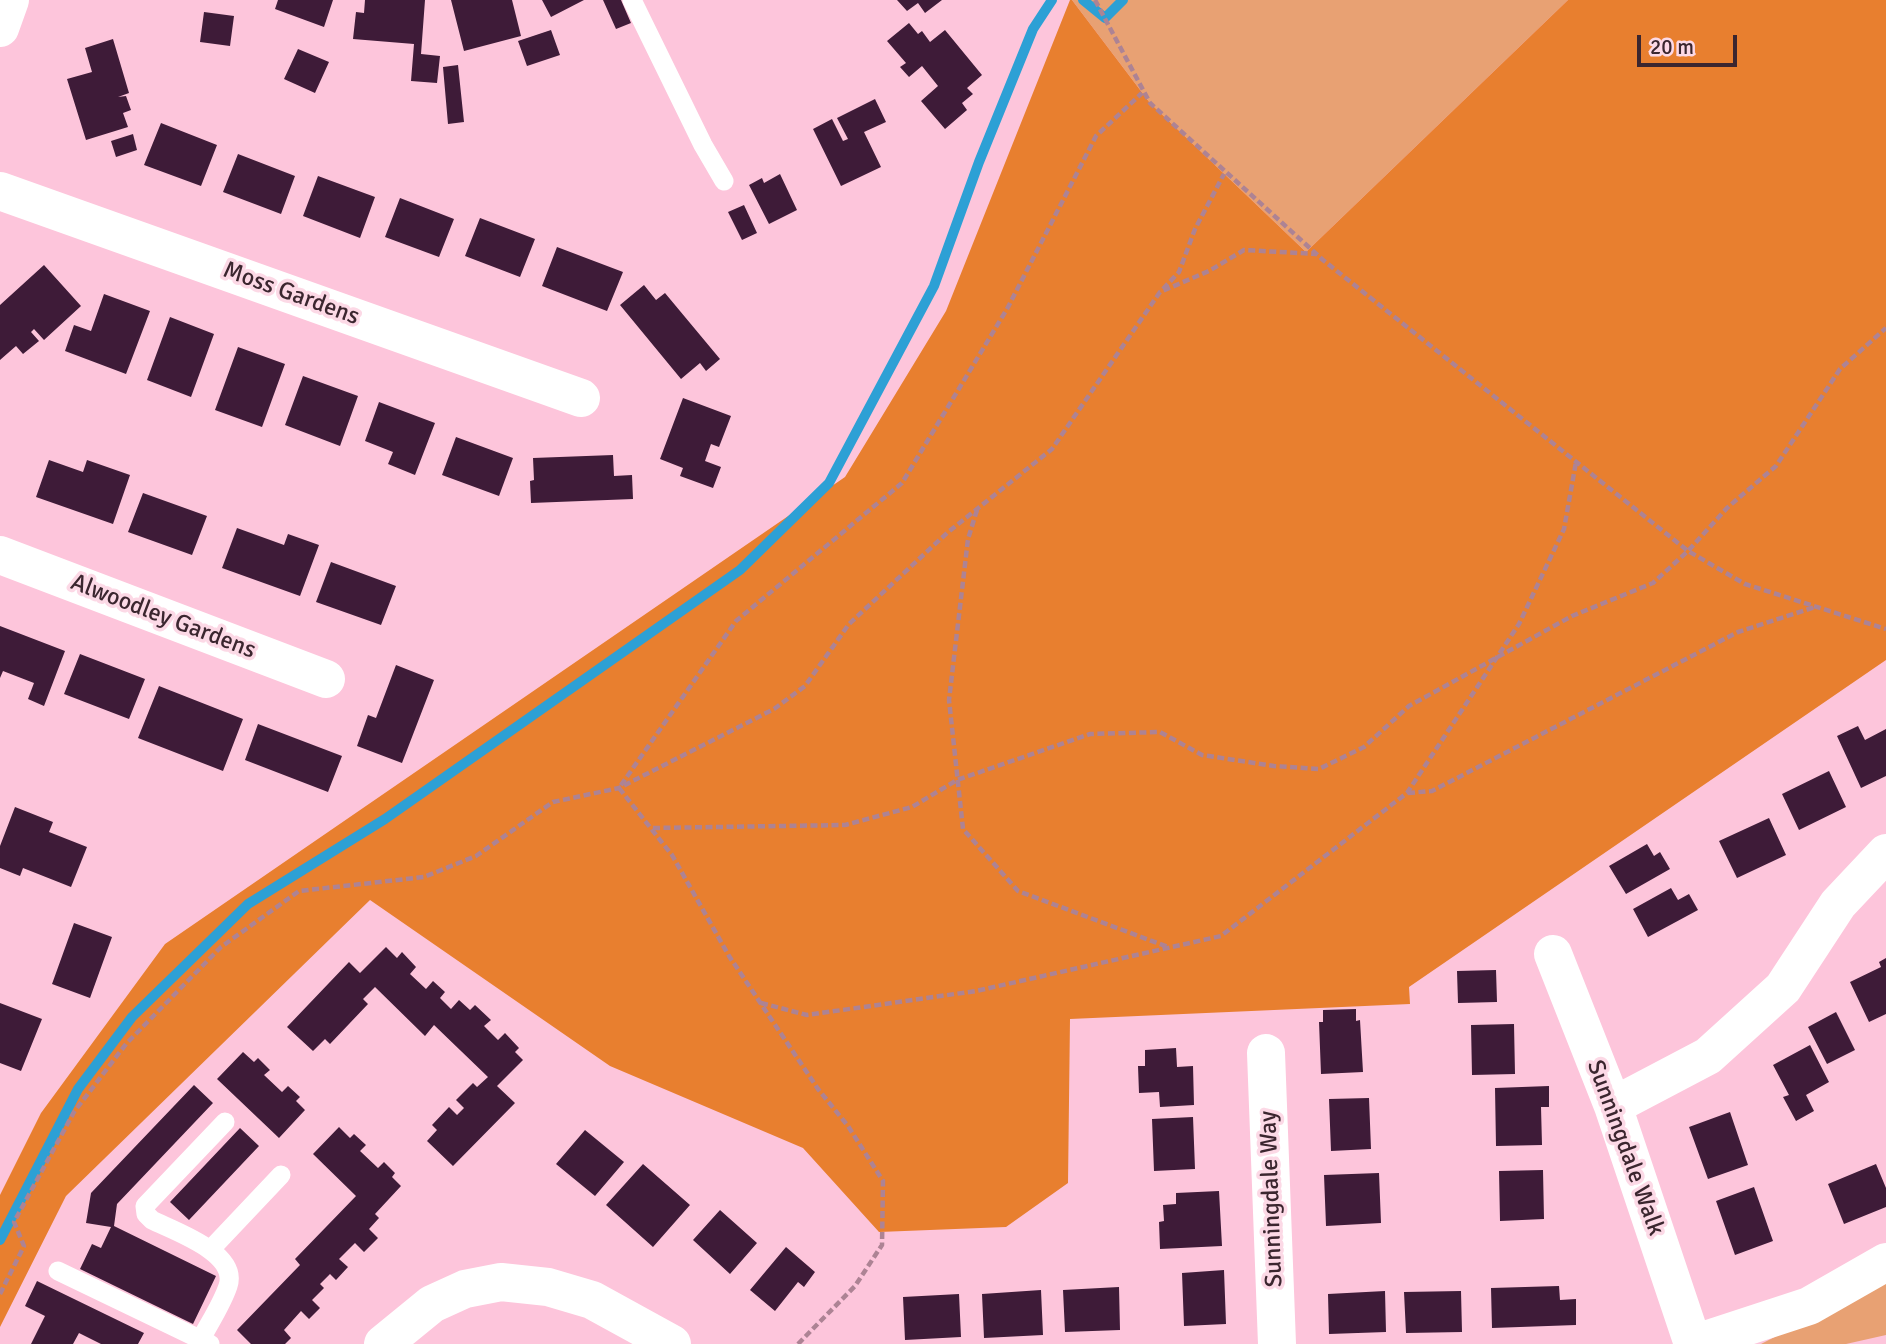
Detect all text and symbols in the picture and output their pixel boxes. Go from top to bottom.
scale bar [1641,21,1741,65]
text: 20 m [1650,34,1694,60]
street label: Moss Gardens [219,256,363,332]
street label: Alwoodley Gardens [67,569,259,665]
street label: Sunningdale Walk [1580,1056,1670,1240]
street label: Sunningdale Way [1255,1110,1289,1288]

